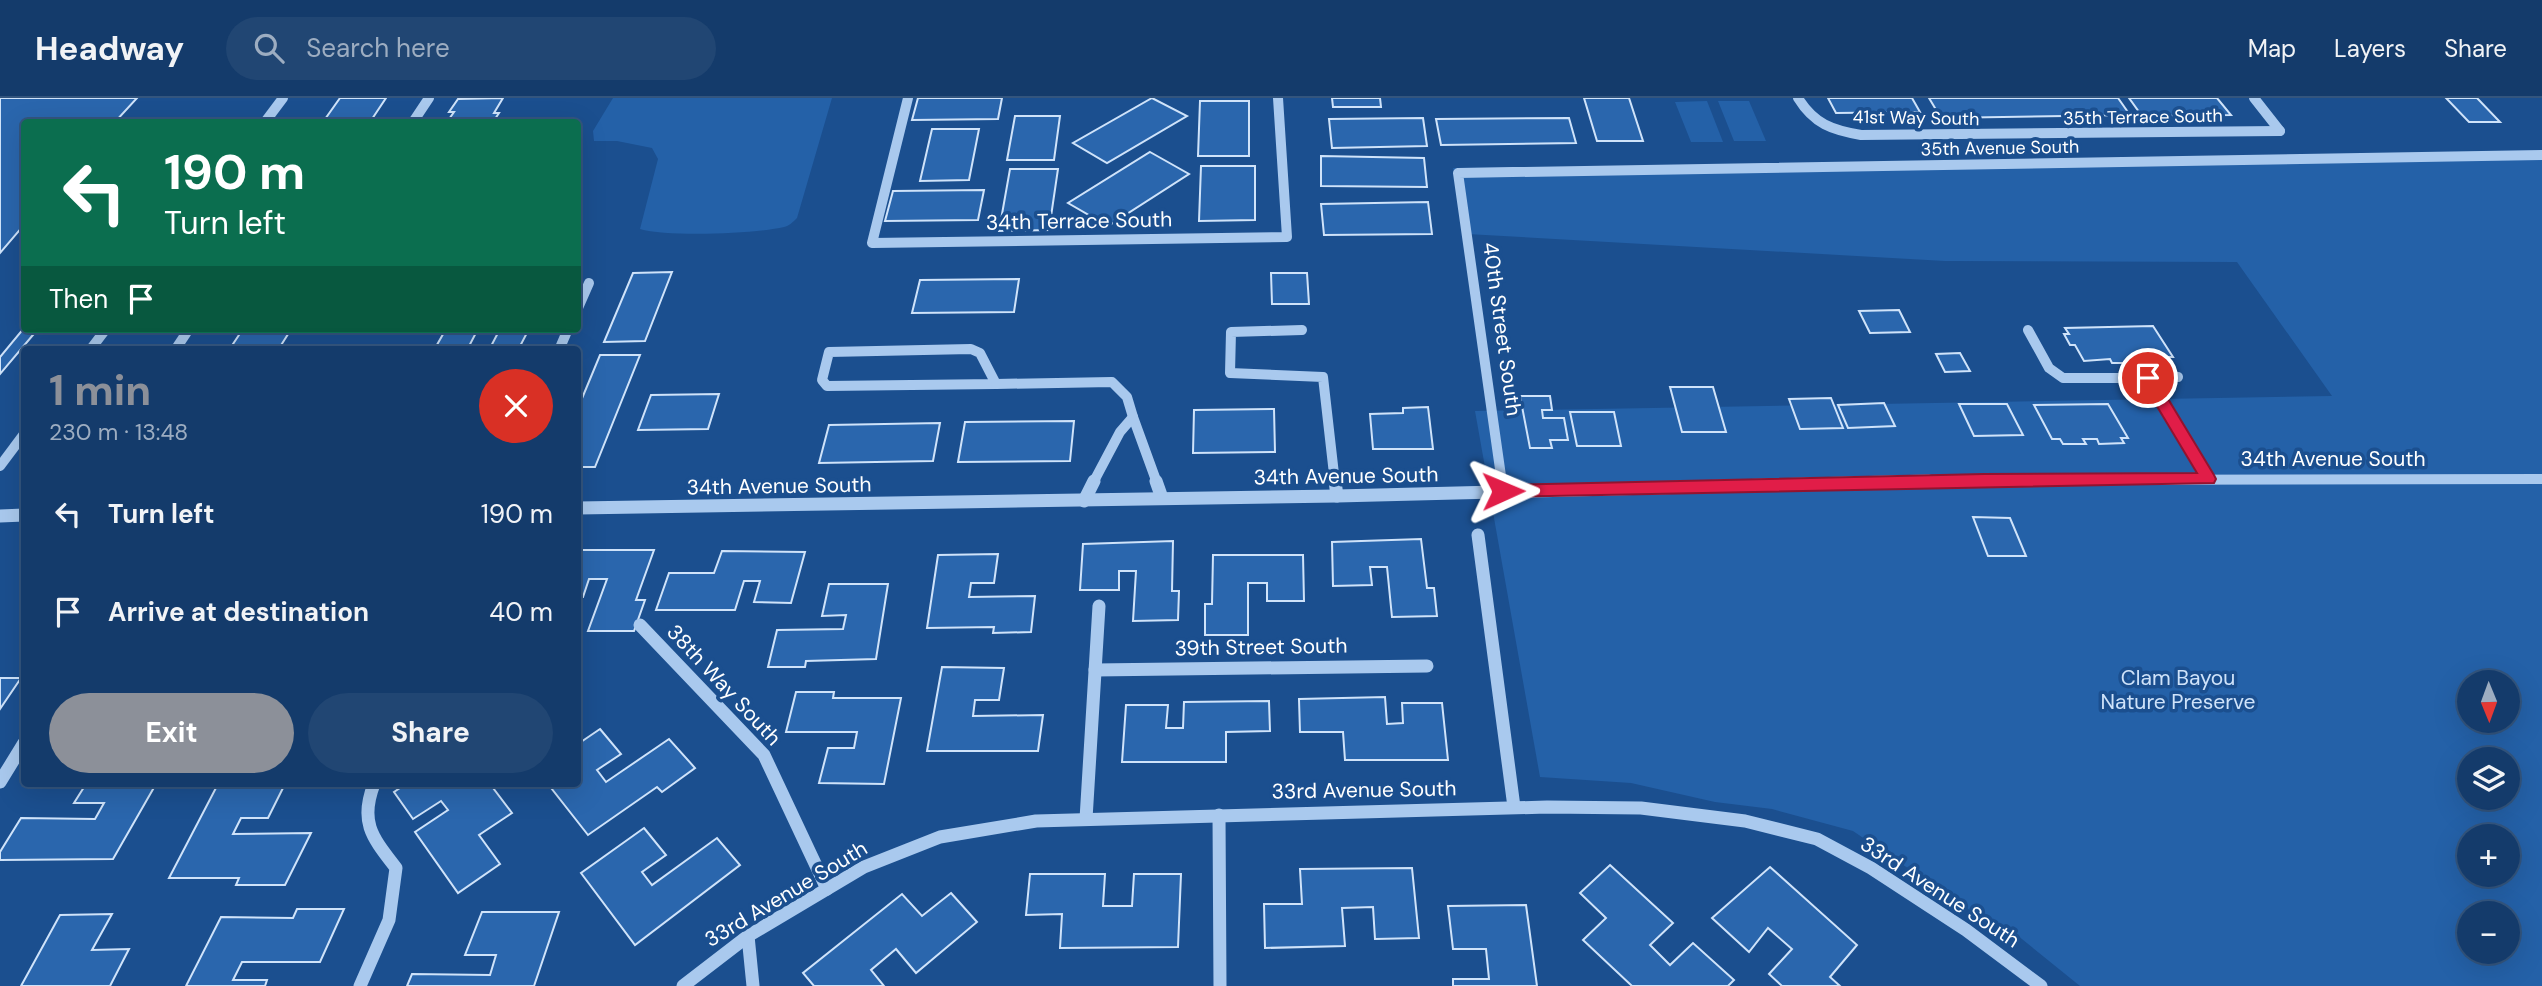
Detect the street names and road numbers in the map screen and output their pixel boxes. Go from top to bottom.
street label: 35th Terrace South [2063,104,2223,130]
street label: 41st Way South [1852,105,1980,131]
street label: 35th Avenue South [1920,135,2080,161]
street label: 34th Terrace South [986,205,1172,237]
street label: 40th Street South [1476,240,1528,418]
street label: 34th Avenue South [2241,445,2425,473]
street label: 34th Avenue South [1253,460,1439,492]
street label: 34th Avenue South [686,470,872,502]
street label: 38th Way South [661,619,787,751]
street label: 39th Street South [1174,631,1348,663]
street label: 33rd Avenue South [1271,774,1457,806]
street label: 33rd Avenue South [1855,830,2025,954]
street label: 33rd Avenue South [700,834,872,954]

